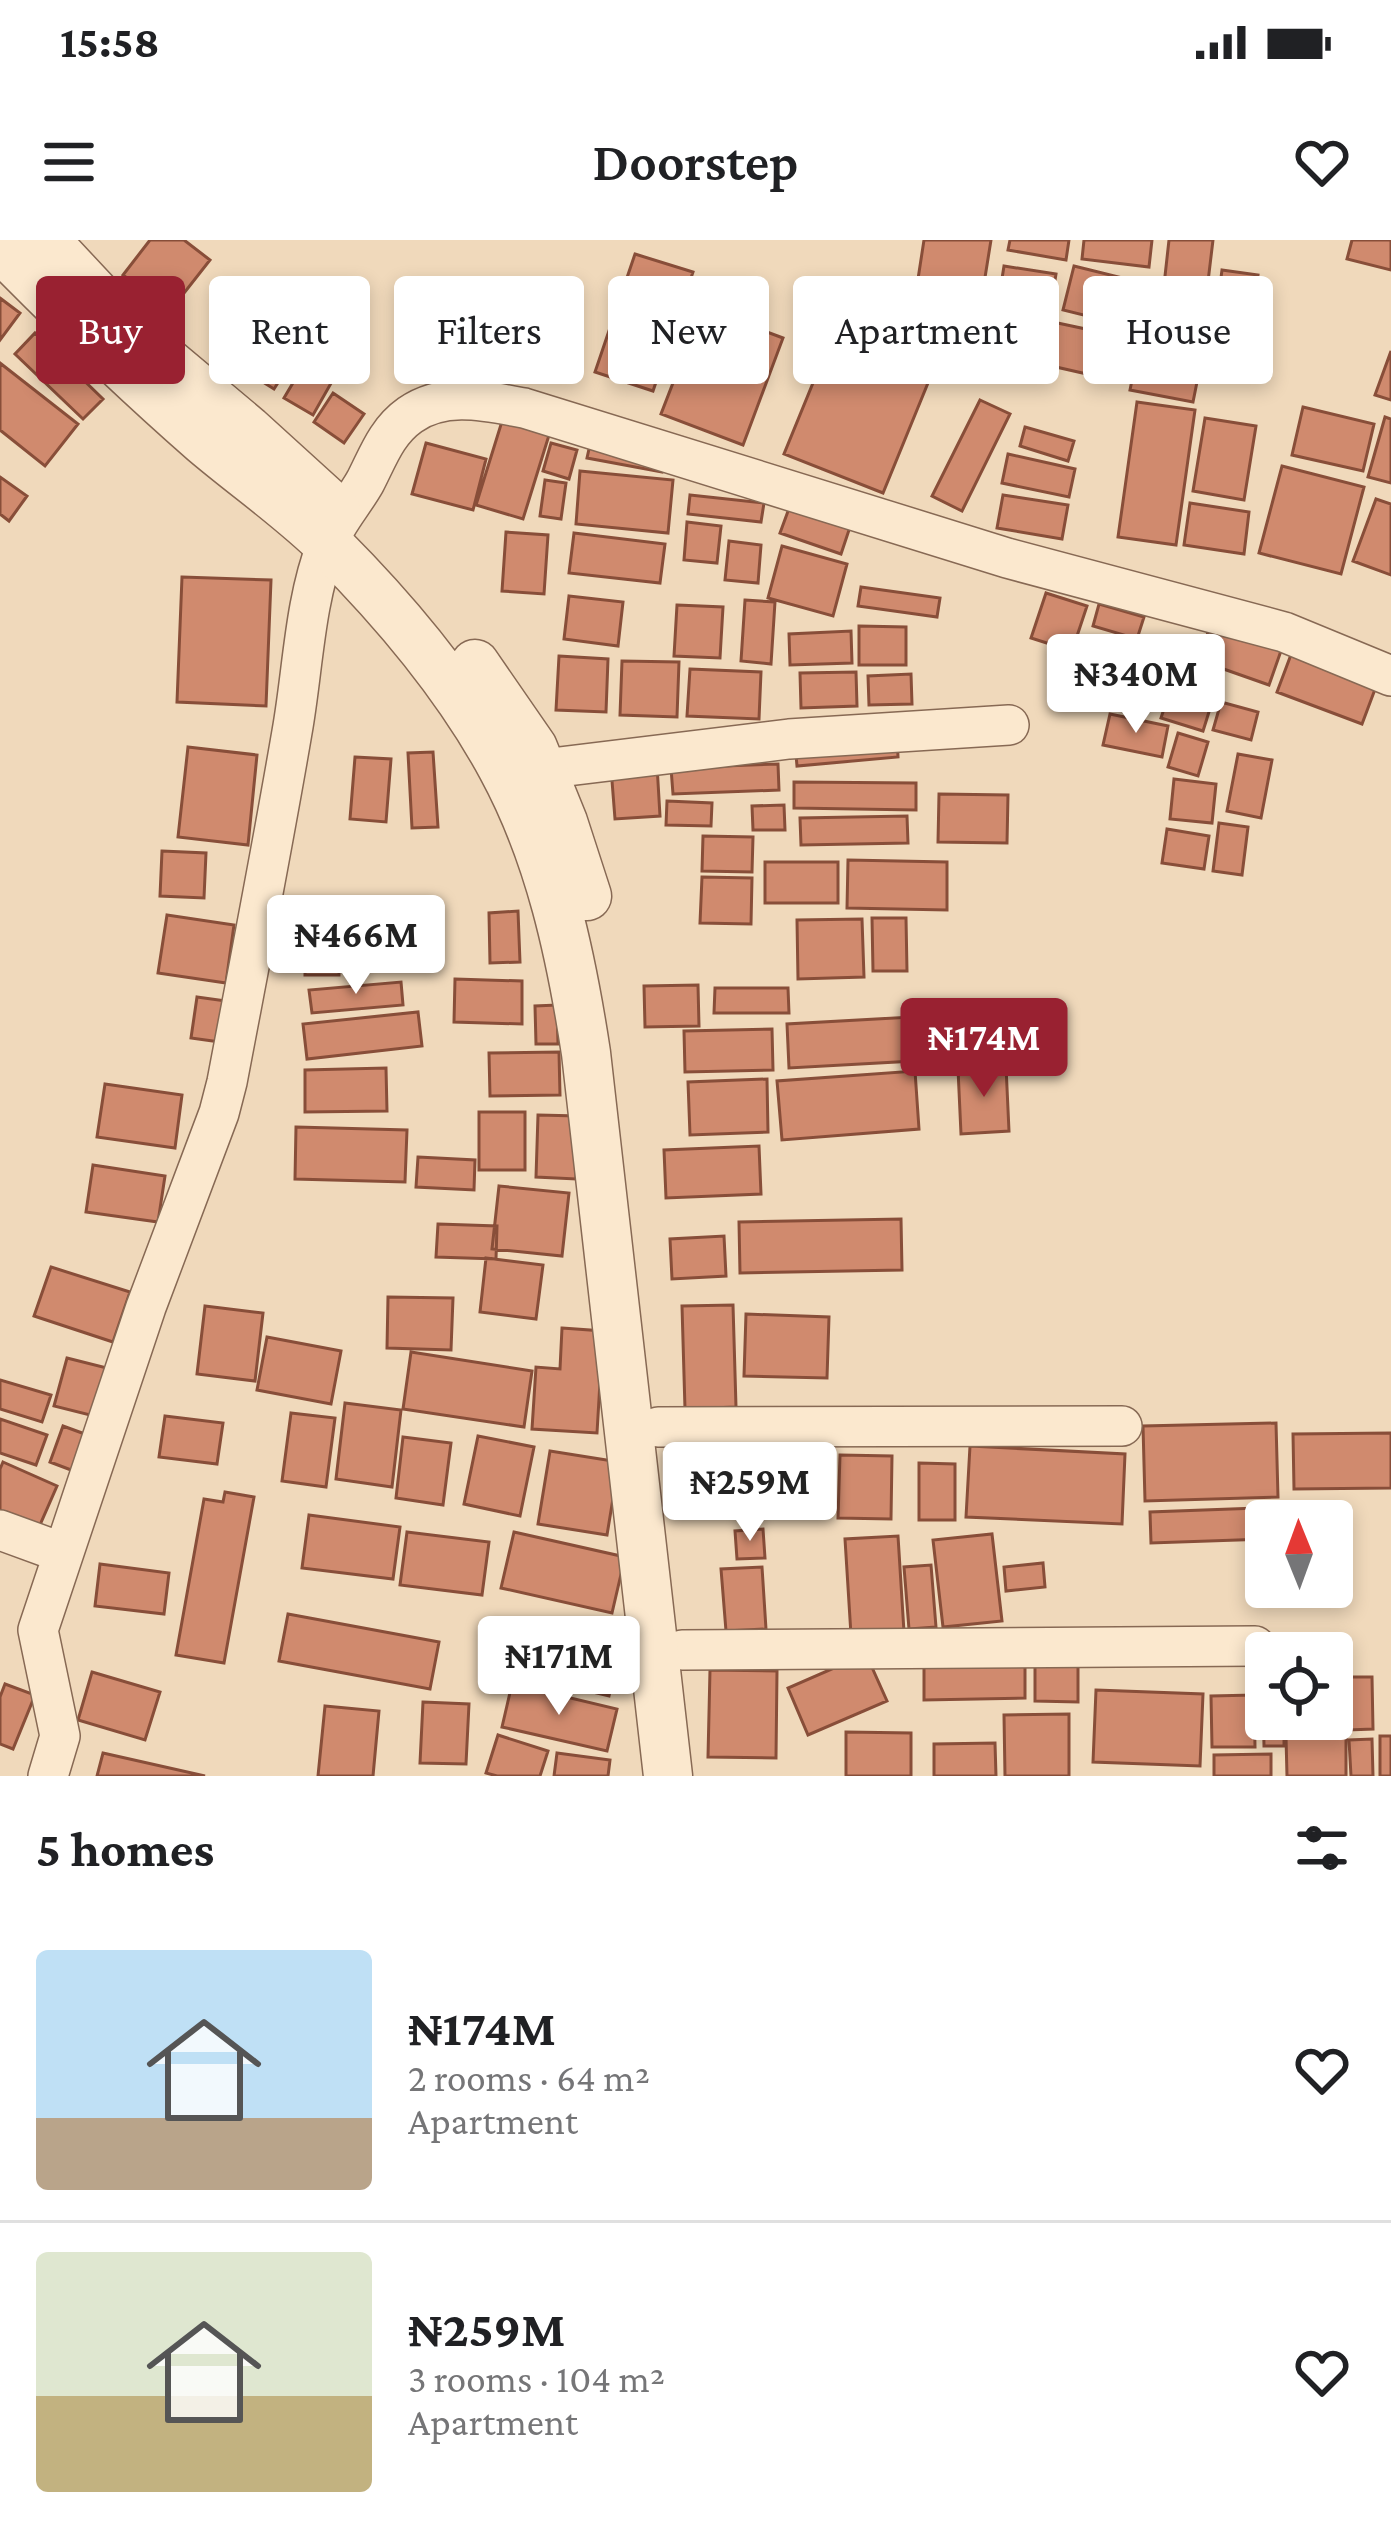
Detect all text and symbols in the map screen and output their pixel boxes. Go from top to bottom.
text: 15:58 [60,17,160,67]
icon: menu [36,129,102,195]
icon: heart [1289,129,1355,195]
text: Doorstep [593,132,798,192]
chip: Buy [36,276,185,384]
chip: Rent [209,276,370,384]
chip: Filters [394,276,584,384]
chip: New [608,276,769,384]
chip: Apartment [793,276,1059,384]
chip: House [1083,276,1273,384]
pin: ₦340M [1052,634,1220,736]
text: ₦340M [1074,651,1198,694]
pin: ₦466M [272,895,440,997]
text: ₦466M [294,912,418,955]
pin: ₦174M [900,998,1068,1100]
text: ₦174M [928,1015,1041,1058]
pin: ₦259M [666,1442,834,1544]
text: ₦259M [690,1459,810,1502]
north arrow [1245,1500,1353,1608]
map controls [1245,1500,1353,1740]
pin: ₦171M [475,1616,643,1718]
button: locate [1245,1632,1353,1740]
text: ₦171M [505,1633,613,1676]
icon: filters [1289,1815,1355,1881]
text: 5 homes [36,1820,214,1877]
icon: home [132,1998,276,2142]
text: ₦174M [408,1999,556,2056]
icon: heart [1289,2037,1355,2103]
text: 2 rooms · 64 m² [408,2056,650,2099]
text: Apartment [408,2099,578,2142]
icon: home [132,2300,276,2444]
text: ₦259M [408,2300,565,2357]
icon: heart [1289,2339,1355,2405]
text: 3 rooms · 104 m² [408,2357,665,2400]
text: Apartment [408,2400,578,2443]

